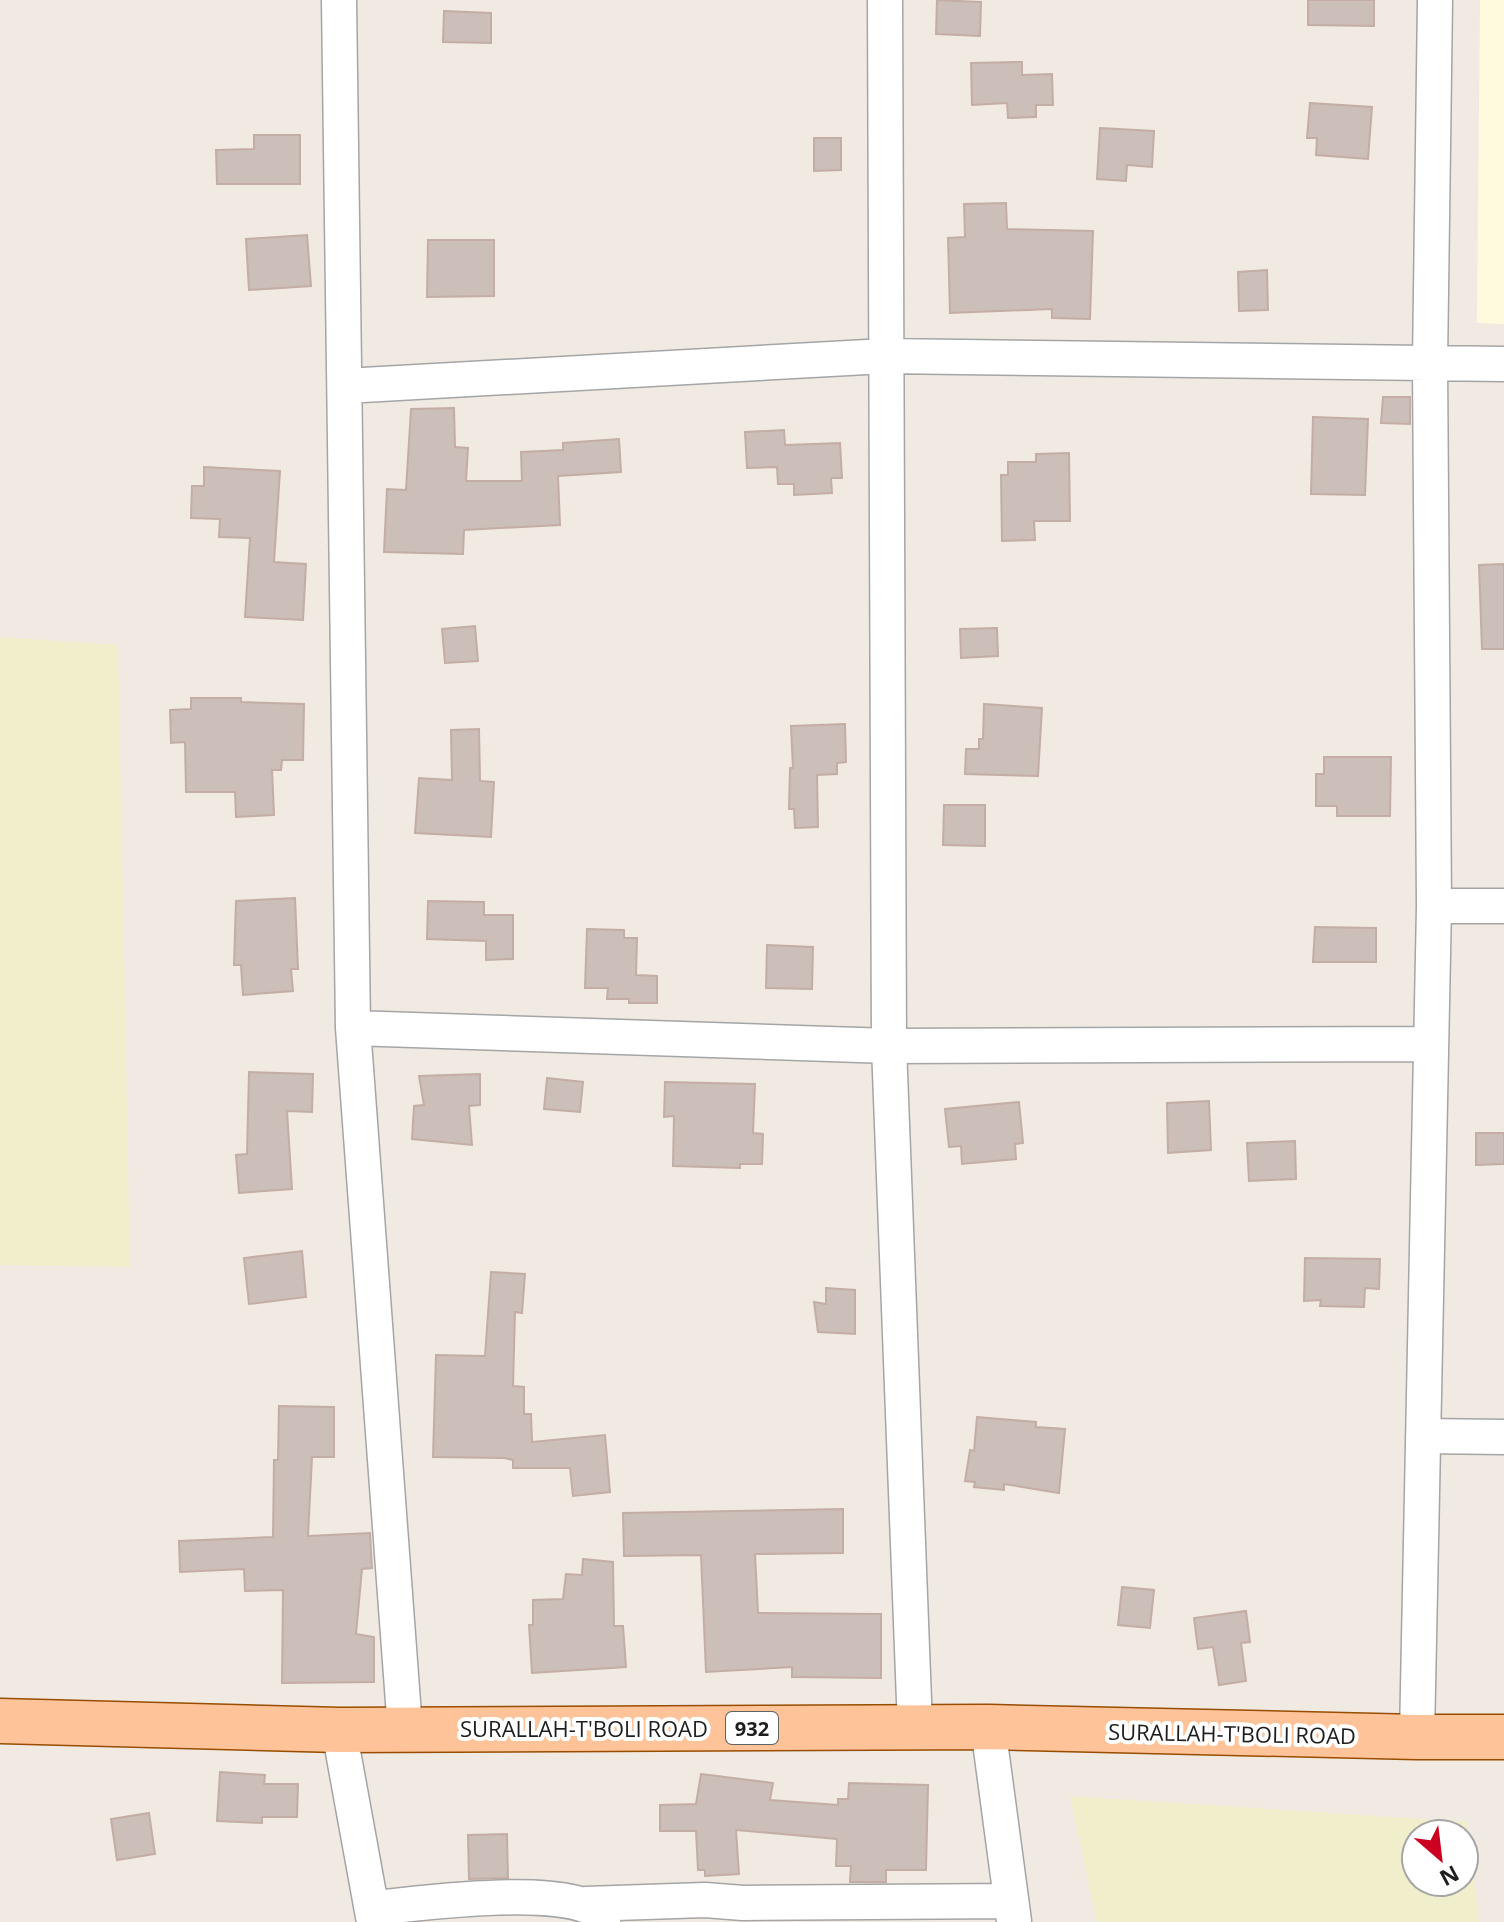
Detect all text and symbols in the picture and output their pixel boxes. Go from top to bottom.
road number: 932 [726,1712,778,1744]
street label: SURALLAH-T'BOLI ROAD [460,1713,708,1743]
street label: SURALLAH-T'BOLI ROAD [1108,1716,1356,1750]
north arrow [1400,1818,1480,1898]
text: N [1435,1859,1465,1894]

